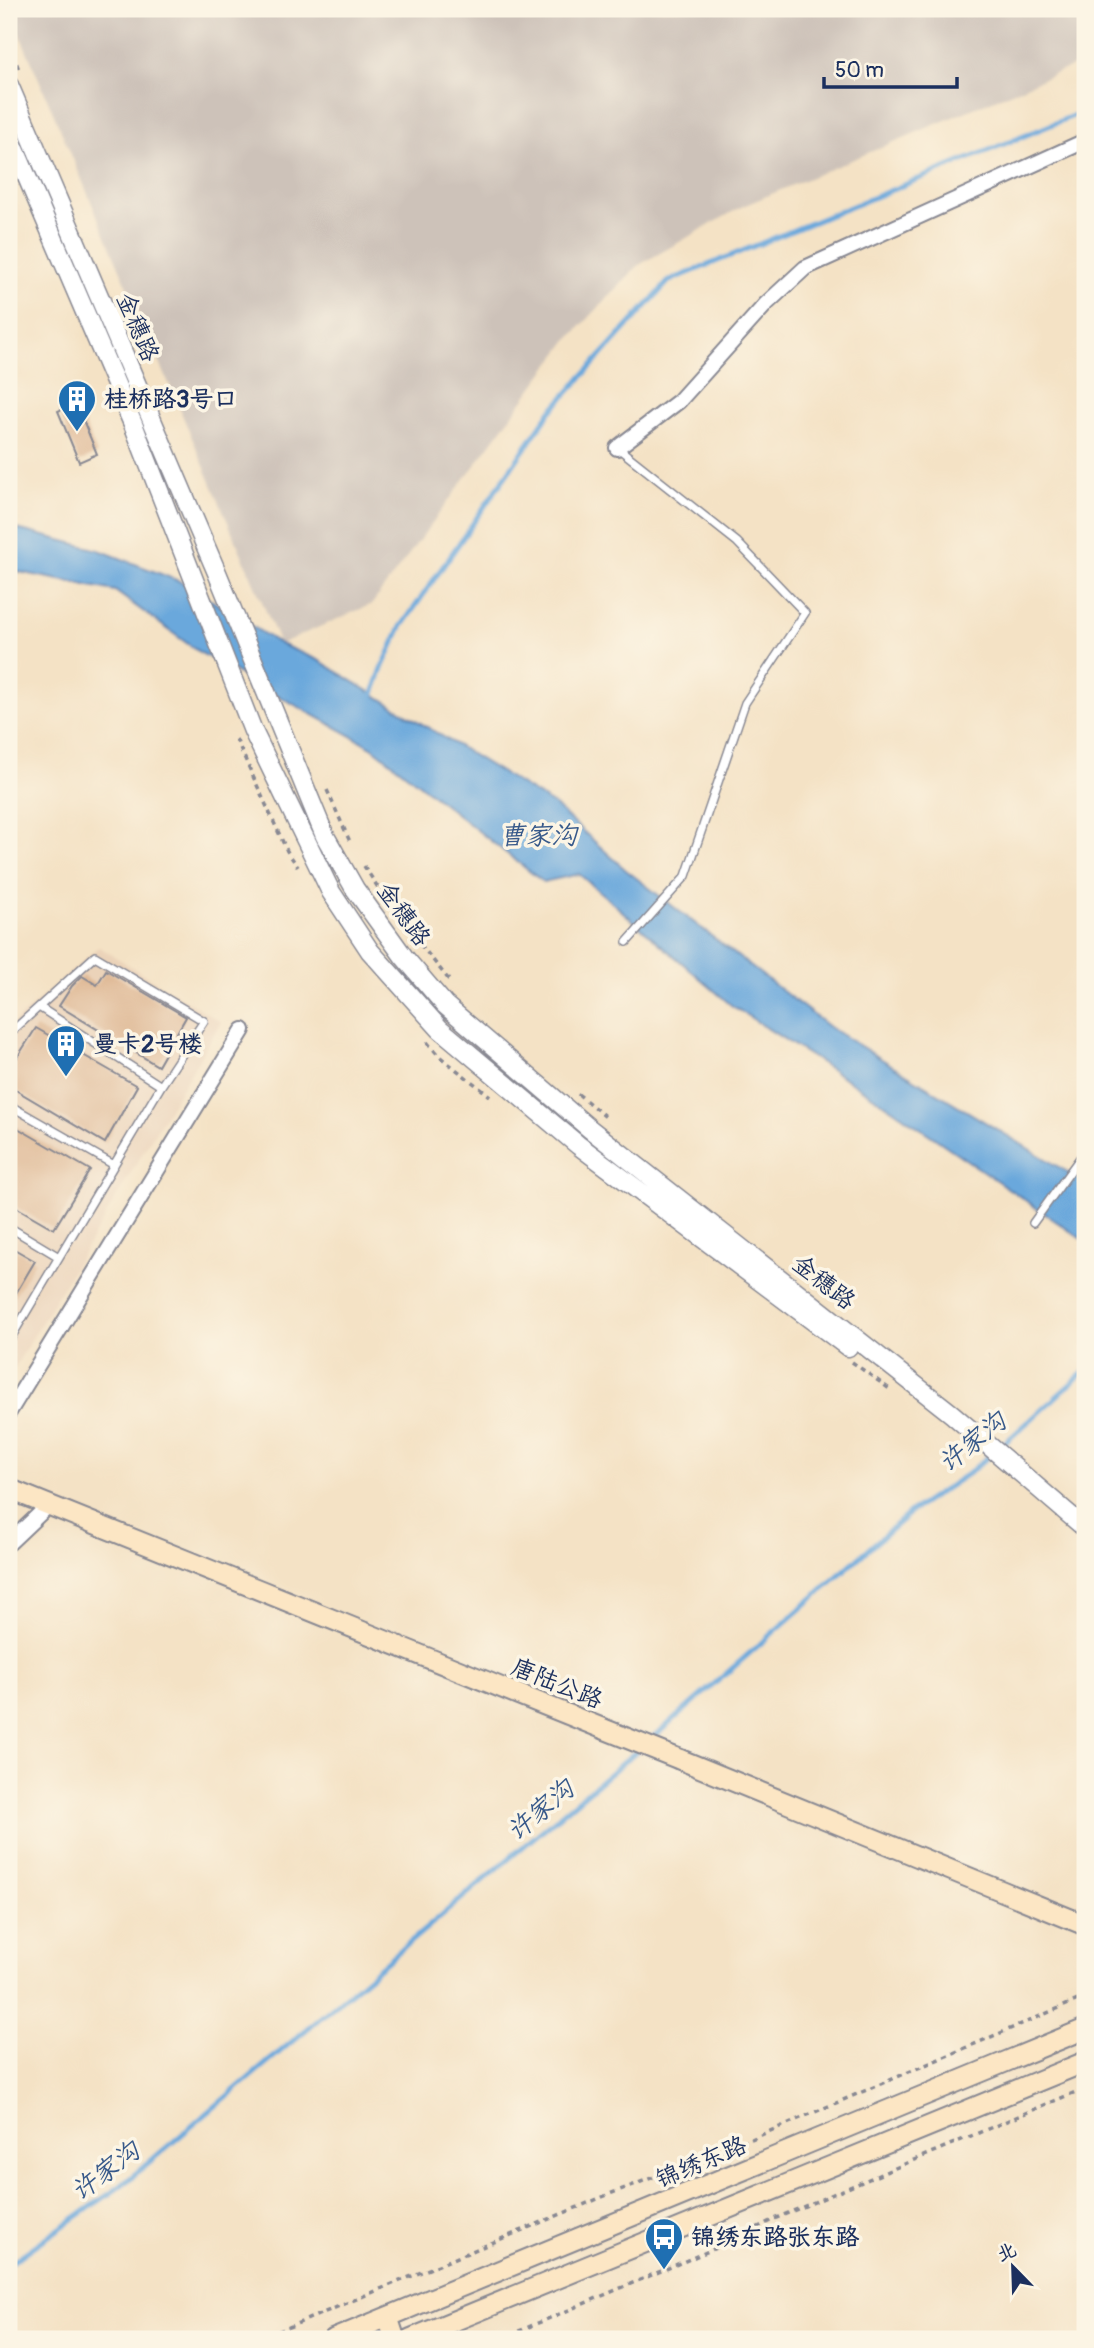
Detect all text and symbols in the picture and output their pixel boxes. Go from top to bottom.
scale bar [824,46,958,90]
text: 50 m [835,57,884,84]
street label: 金穗路 [110,288,165,366]
building icon: 桂桥路3号口 [56,378,98,433]
place label: 桂桥路3号口 [104,385,237,414]
water label: 曹家沟 [499,820,579,852]
street label: 金穗路 [371,877,436,952]
building icon: 曼卡2号楼 [45,1023,87,1078]
place label: 曼卡2号楼 [93,1030,202,1059]
street label: 金穗路 [786,1249,861,1316]
water label: 许家沟 [932,1405,1015,1480]
street label: 唐陆公路 [507,1652,607,1715]
water label: 许家沟 [500,1772,582,1848]
street label: 锦绣东路 [651,2130,751,2195]
water label: 许家沟 [65,2134,148,2208]
bus stop icon: 锦绣东路张东路 [643,2216,685,2271]
place label: 锦绣东路张东路 [691,2223,860,2252]
north arrow [978,2232,1048,2302]
text: 北 [993,2238,1020,2267]

